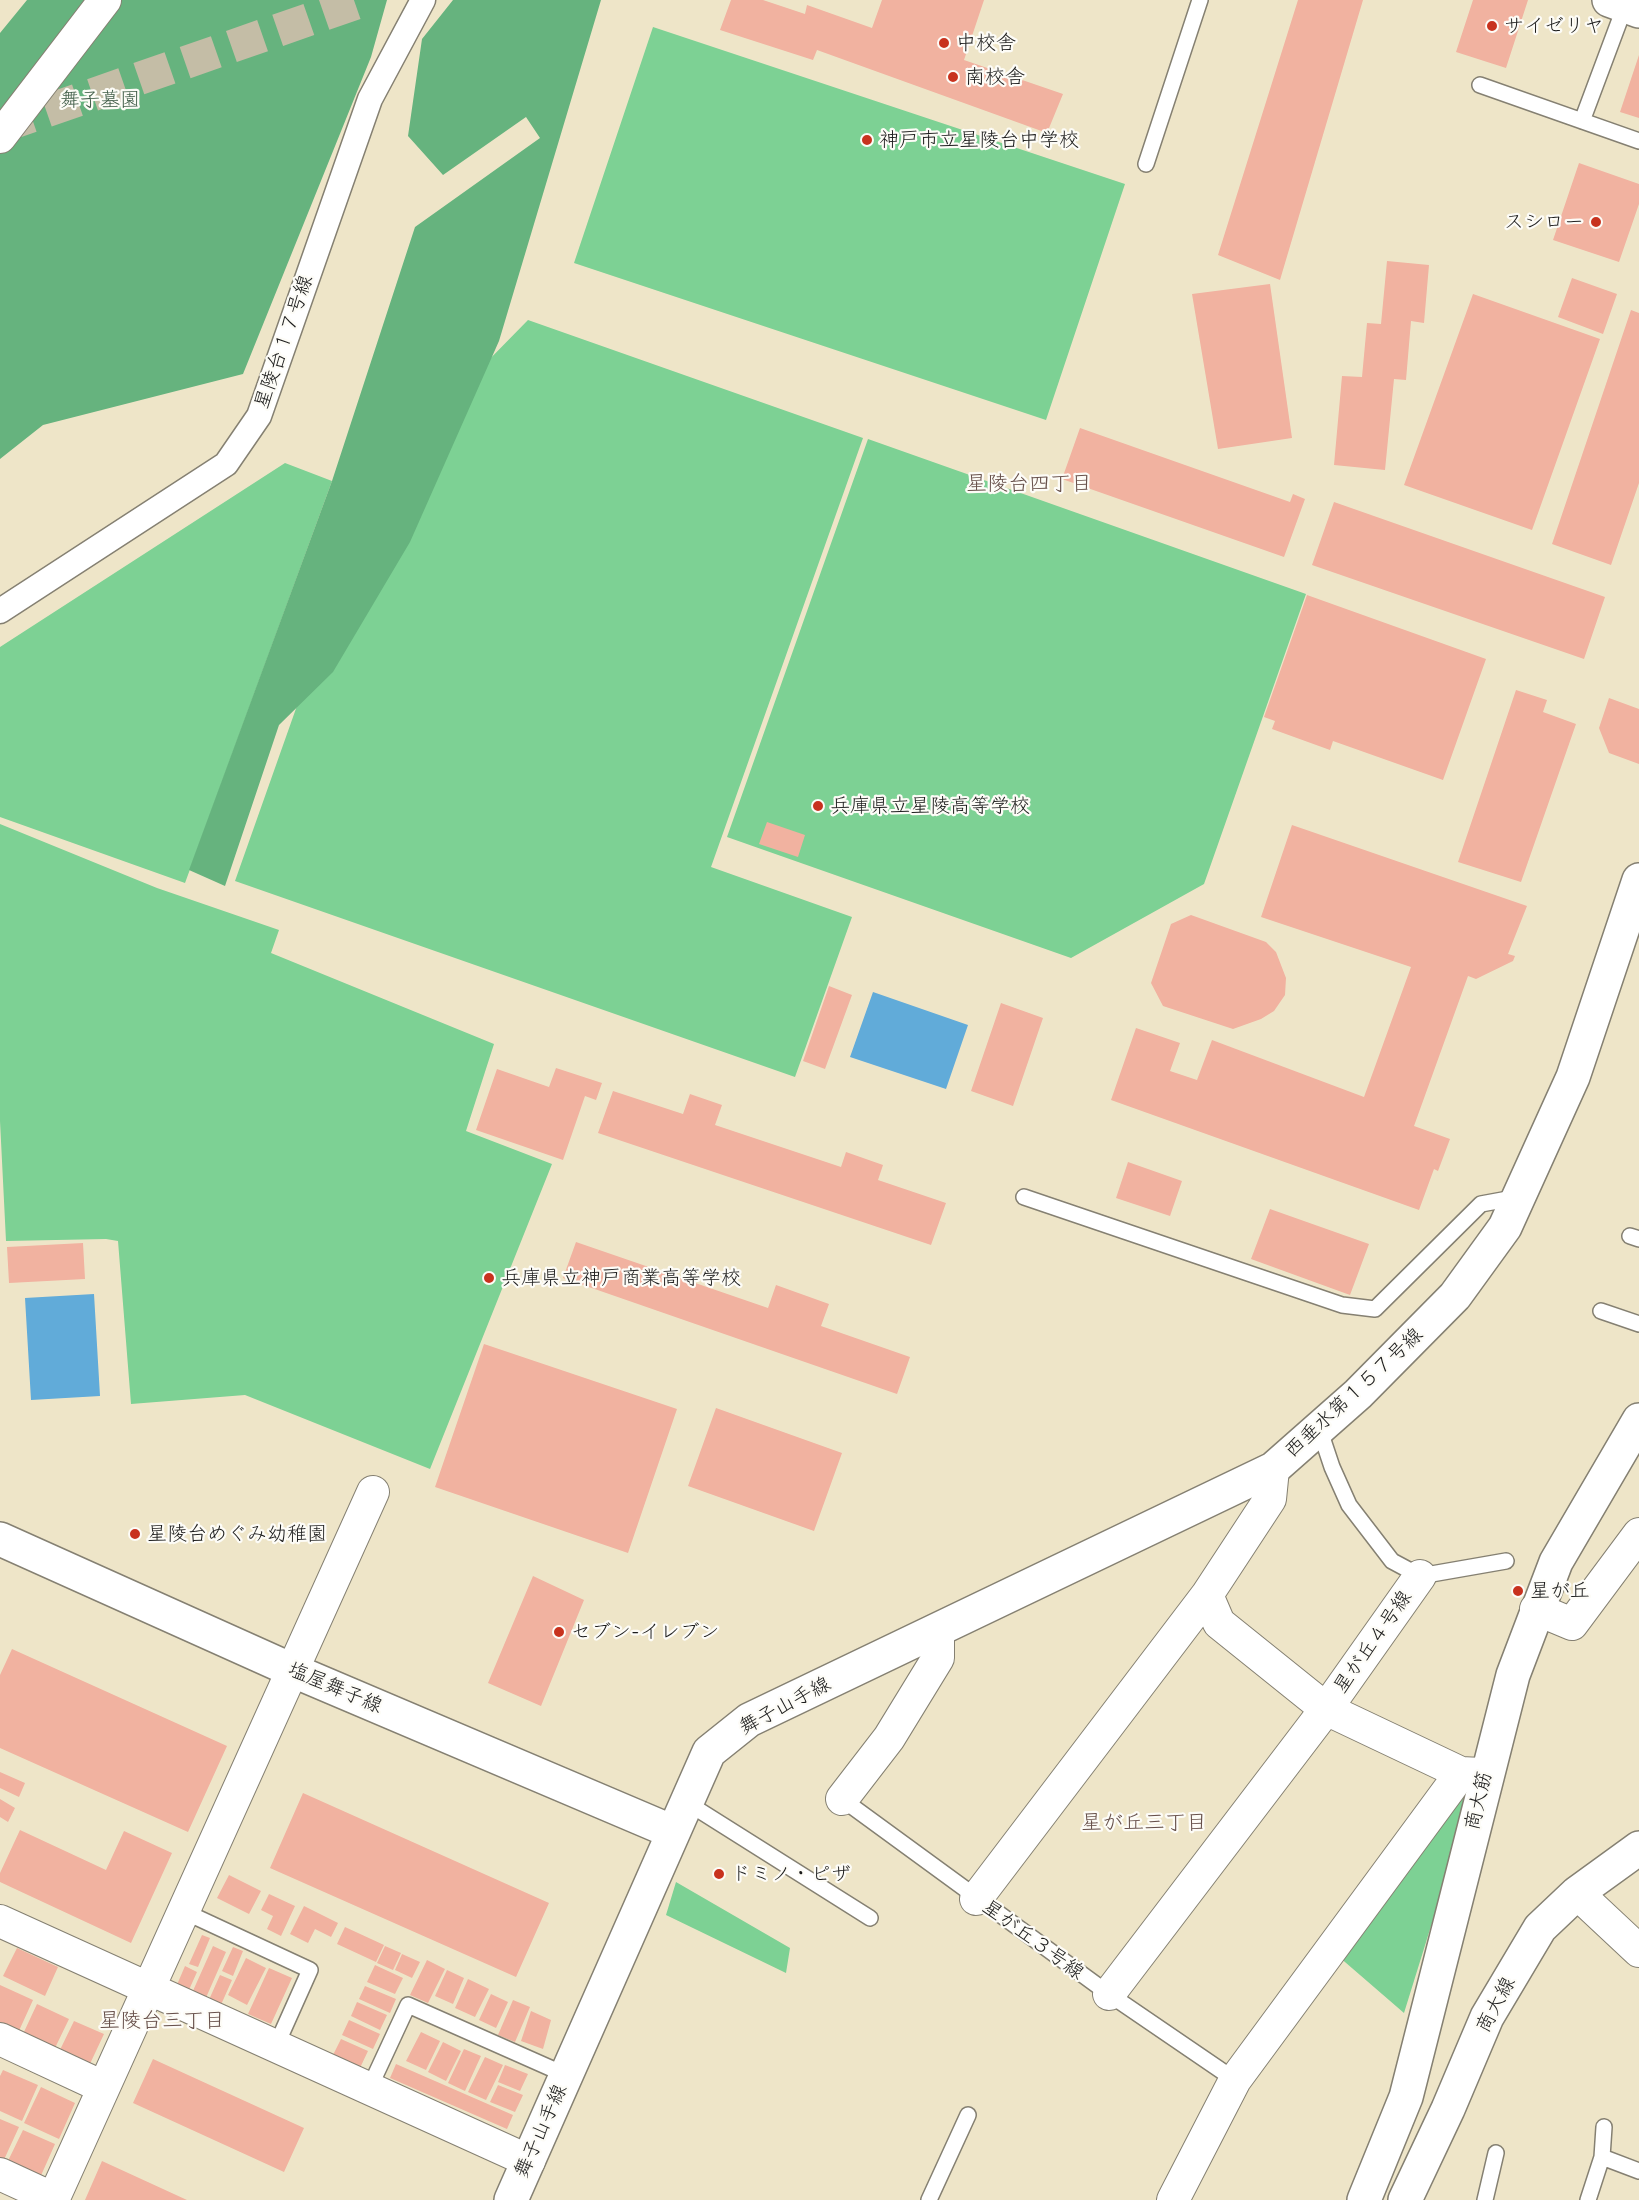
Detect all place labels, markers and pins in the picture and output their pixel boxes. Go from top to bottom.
place label: サイゼリヤ [1504,14,1604,38]
marker: サイゼリヤ [1485,19,1499,33]
place label: 中校舎 [956,31,1016,55]
marker: 中校舎 [937,36,951,50]
place label: 南校舎 [965,65,1025,89]
marker: 南校舎 [946,70,960,84]
place label: 神戸市立星陵台中学校 [879,128,1079,152]
marker: 神戸市立星陵台中学校 [860,133,874,147]
place label: スシロー [1504,210,1584,234]
marker: スシロー [1589,215,1603,229]
place label: 兵庫県立星陵高等学校 [830,794,1030,818]
marker: 兵庫県立星陵高等学校 [811,799,825,813]
place label: 兵庫県立神戸商業高等学校 [501,1266,741,1290]
marker: 兵庫県立神戸商業高等学校 [482,1271,496,1285]
place label: 星陵台めぐみ幼稚園 [147,1522,327,1546]
marker: 星陵台めぐみ幼稚園 [128,1527,142,1541]
place label: 星が丘 [1530,1579,1590,1603]
marker: 星が丘 [1511,1584,1525,1598]
place label: セブン-イレブン [571,1620,720,1644]
marker: セブン-イレブン [552,1625,566,1639]
place label: ドミノ・ピザ [731,1862,851,1886]
marker: ドミノ・ピザ [712,1867,726,1881]

